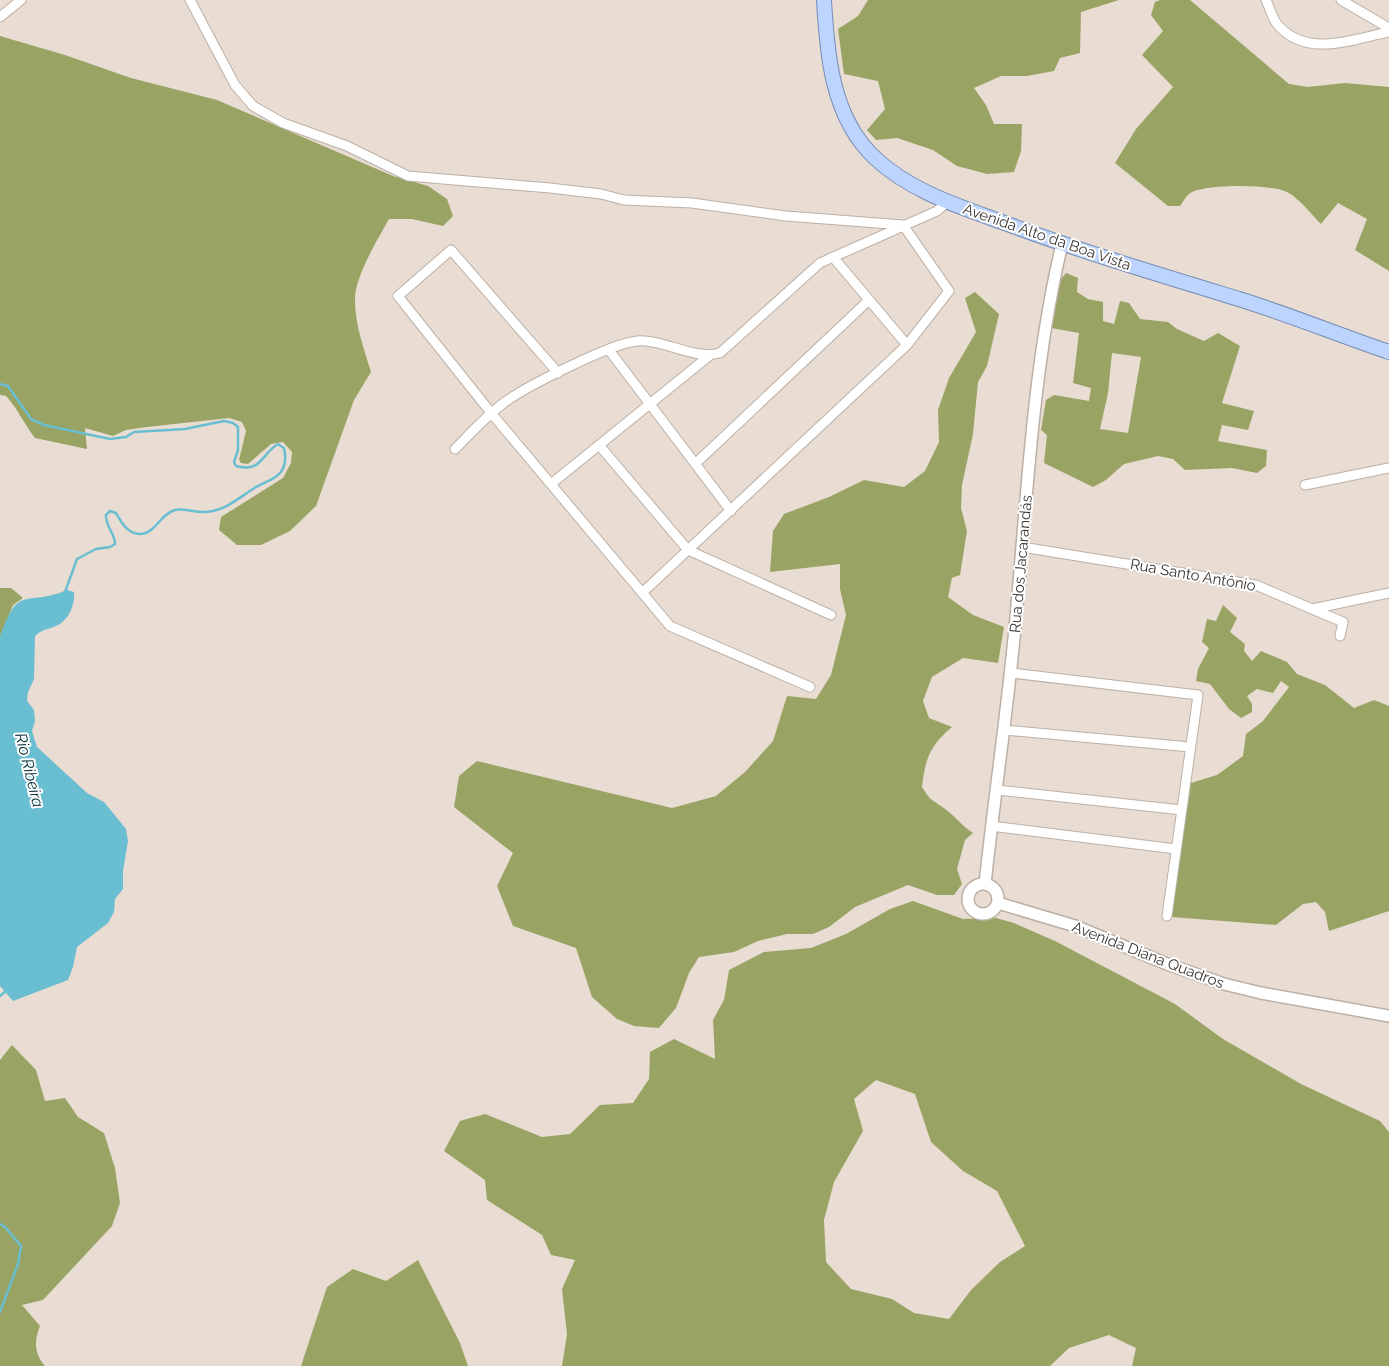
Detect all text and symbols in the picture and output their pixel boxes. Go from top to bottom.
street label: Avenida Alto da Boa Vista [961,200,1133,274]
street label: Rua dos Jacarandás [1006,494,1036,634]
street label: Rua Santo Antônio [1129,555,1257,595]
water label: Rio Ribeira [11,731,48,810]
street label: Avenida Diana Quadros [1069,918,1227,992]

